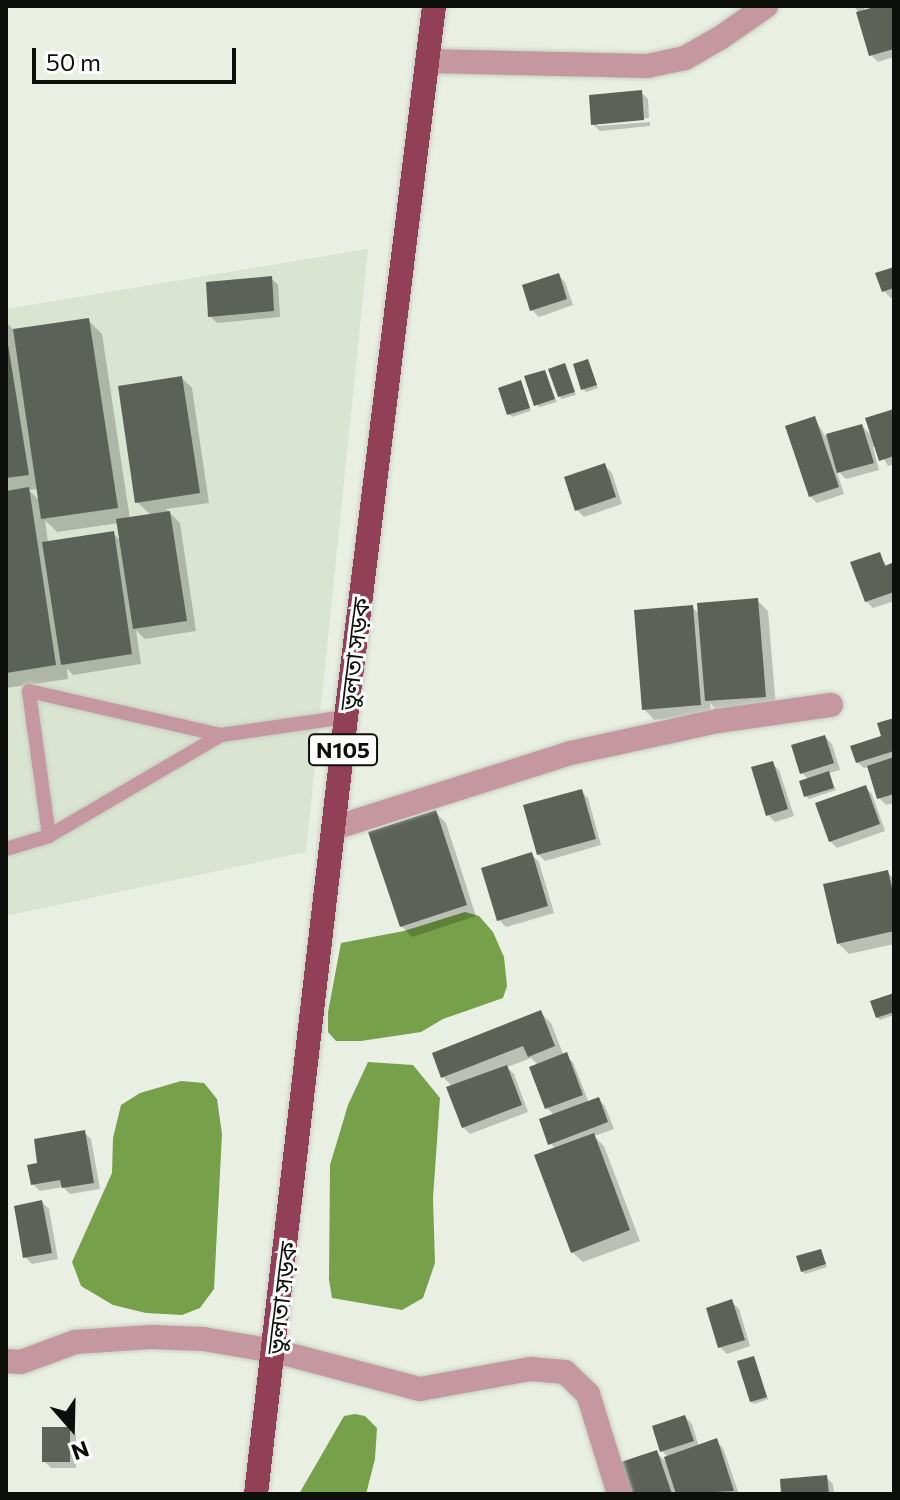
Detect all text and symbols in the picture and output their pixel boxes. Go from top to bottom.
scale bar [36,32,240,82]
text: 50 m [46,47,101,76]
street label: ভুলতা সড়ক [333,596,375,712]
road number: N105 [307,732,379,768]
street label: ভুলতা সড়ক [260,1240,302,1356]
north arrow [32,1388,112,1468]
text: N [68,1436,93,1467]

